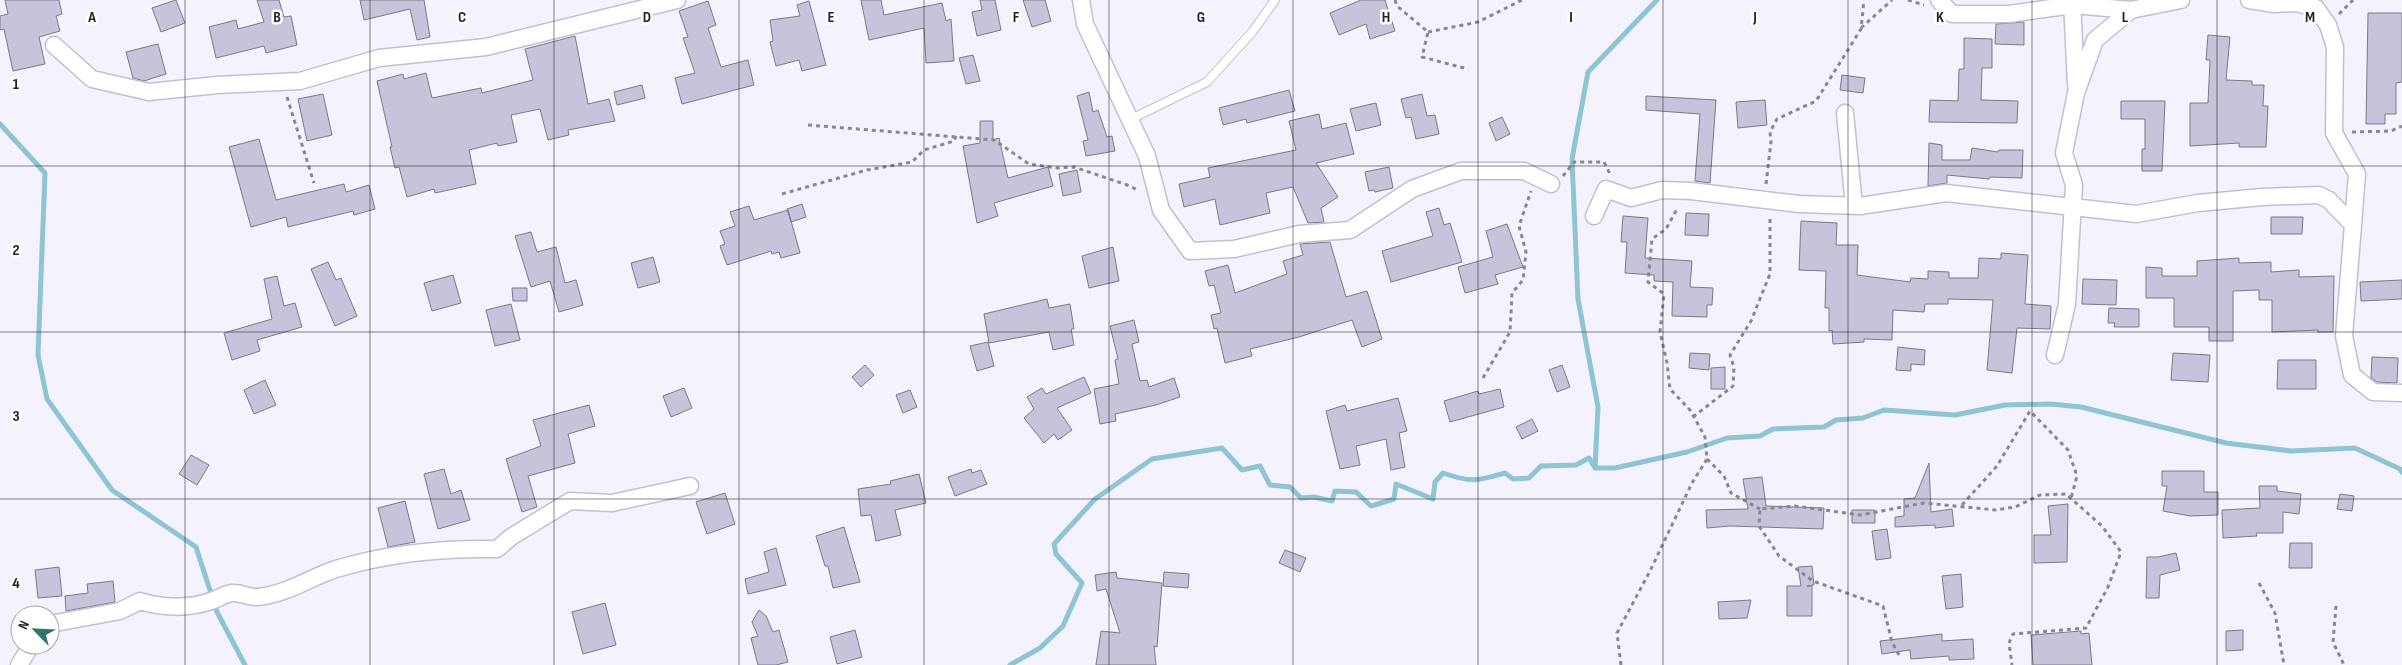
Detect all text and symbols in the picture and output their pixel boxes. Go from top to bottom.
text: A [87,8,96,27]
text: B [273,8,281,27]
text: C [458,8,466,27]
text: D [643,8,651,27]
text: E [828,8,835,27]
text: F [1013,8,1020,27]
text: G [1197,8,1205,27]
text: H [1382,8,1390,27]
text: I [1569,8,1573,27]
text: J [1752,8,1757,27]
text: K [1936,8,1944,27]
text: L [2122,8,2129,27]
text: M [2305,8,2315,27]
text: 1 [13,75,20,94]
text: 2 [12,241,20,260]
text: 3 [12,407,20,426]
text: 4 [12,574,20,593]
north arrow [10,605,60,655]
text: N [14,618,33,632]

